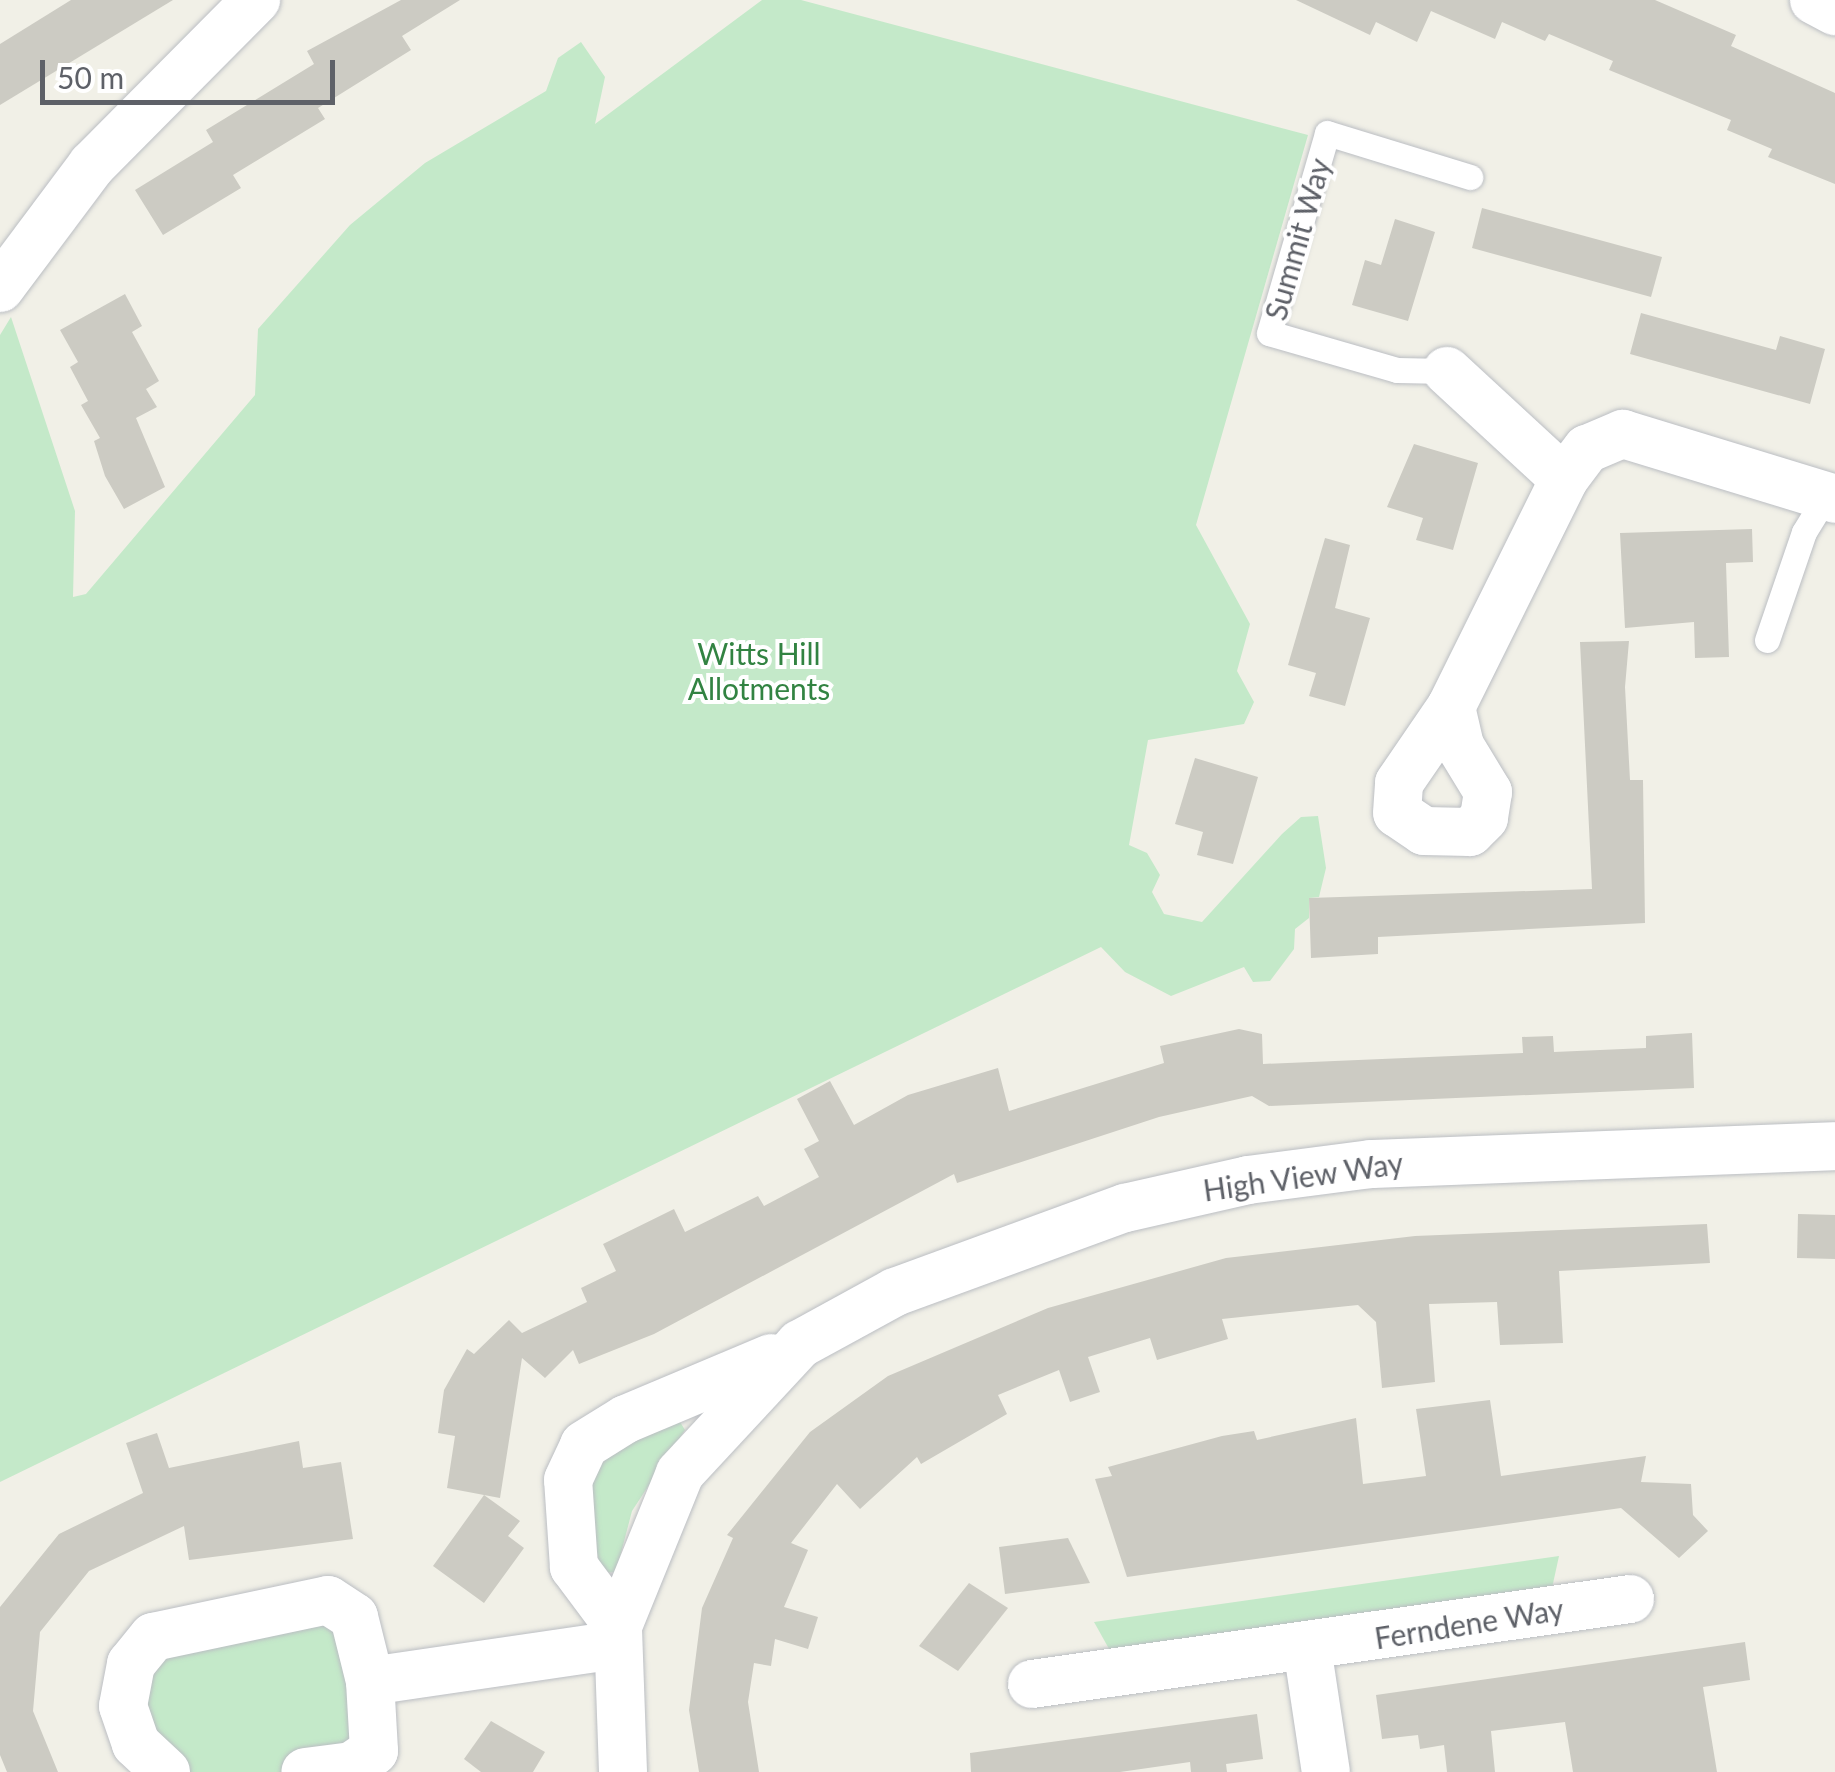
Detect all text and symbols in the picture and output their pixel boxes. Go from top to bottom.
scale bar [45,40,340,102]
text: 50 m [57,59,124,95]
street label: Summit Way [1257,154,1337,324]
park label: Witts Hill Allotments [688,635,830,706]
street label: High View Way [1200,1144,1406,1208]
street label: Ferndene Way [1372,1590,1566,1656]

